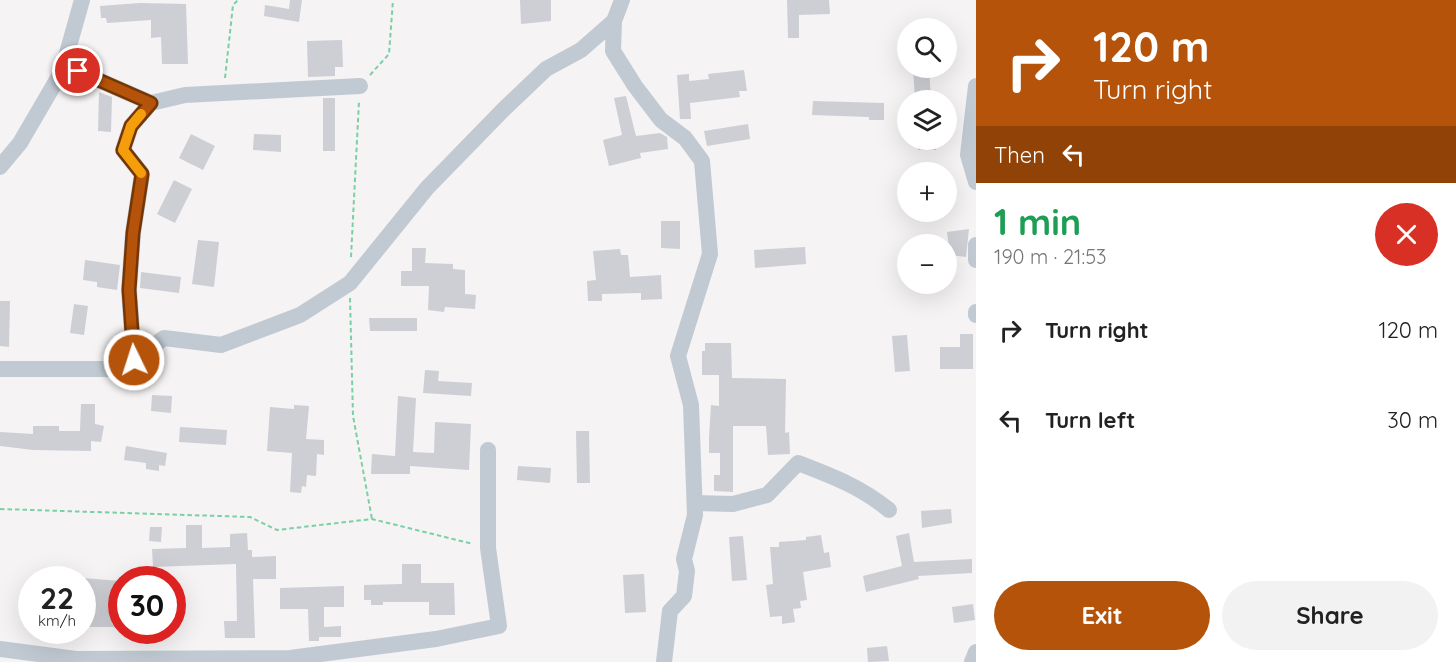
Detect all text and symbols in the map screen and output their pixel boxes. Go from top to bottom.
map controls [897,18,957,294]
button: search [897,18,957,78]
text: 120 m [1093,20,1210,73]
icon: right [994,24,1072,102]
pin [52,45,103,96]
icon: arrive [61,54,94,87]
text: Turn right [1093,72,1212,106]
button: layers [897,90,957,150]
icon: left [1057,138,1090,171]
text: Then [994,141,1045,169]
button: + [897,162,957,222]
text: 1 min [994,199,1081,244]
button: close [1375,203,1438,266]
button: − [897,234,957,294]
text: 190 m · 21:53 [994,244,1107,269]
icon: right [994,314,1027,347]
text: Turn right [1045,316,1149,344]
text: 120 m [1379,316,1438,344]
position arrow [102,328,166,392]
icon: left [994,404,1027,437]
text: Turn left [1045,406,1135,434]
text: 30 m [1387,406,1438,434]
speed limit sign: 30 [108,566,186,644]
text: 22 [40,579,74,617]
button: Exit [994,581,1210,650]
button: Share [1222,581,1438,650]
text: km/h [38,611,76,630]

